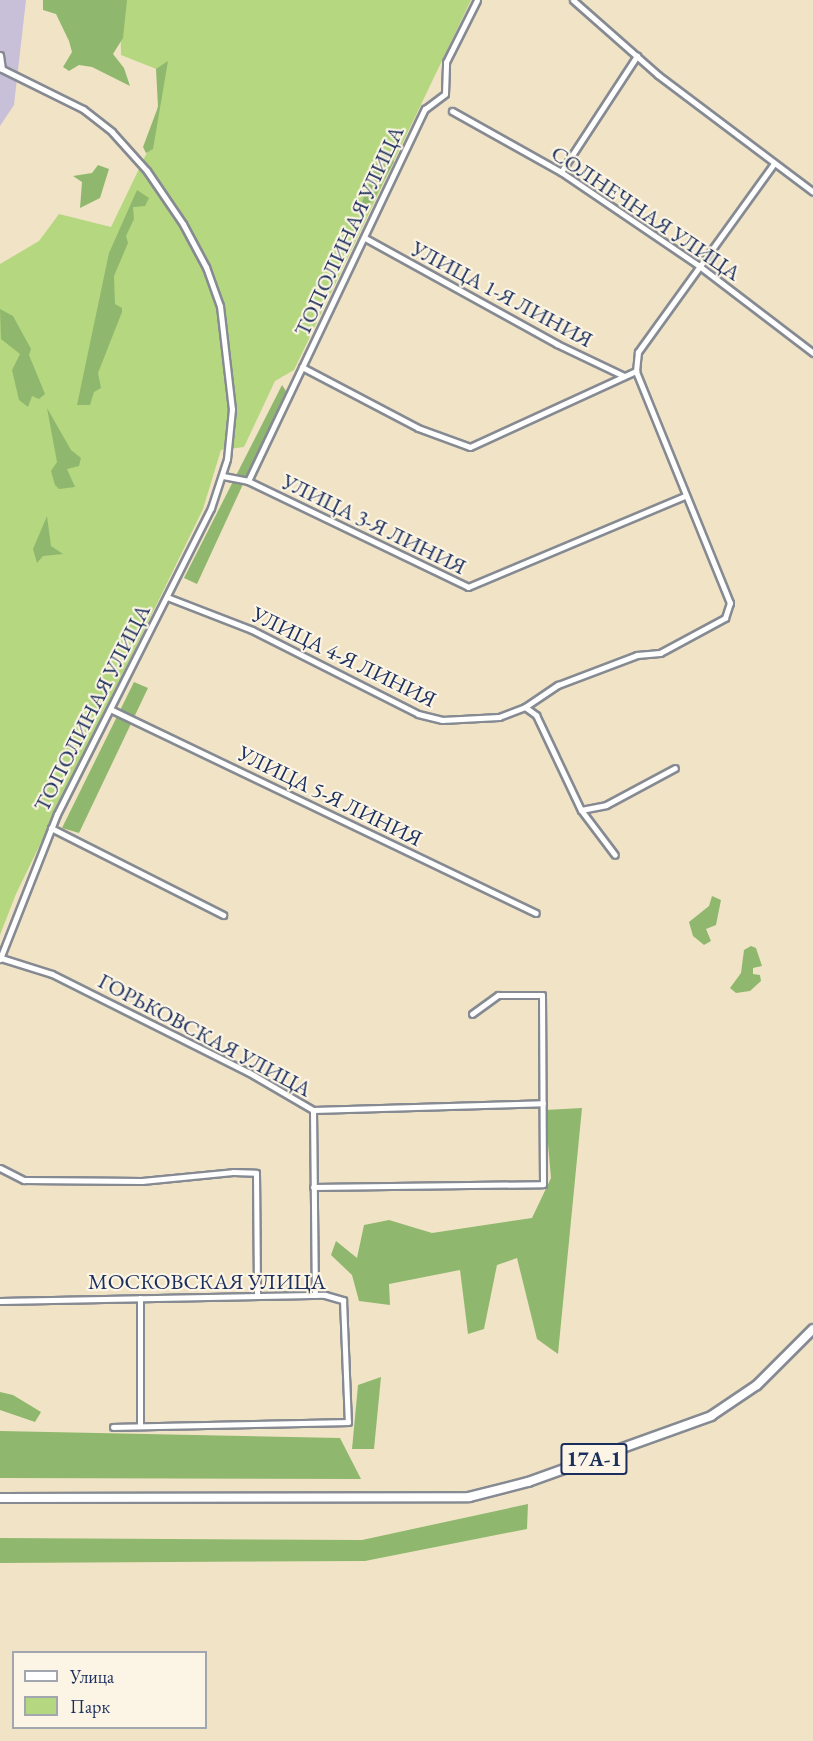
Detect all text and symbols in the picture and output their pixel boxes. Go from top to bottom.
street label: ТОПОЛИНАЯ УЛИЦА [289,122,409,340]
street label: СОЛНЕЧНАЯ УЛИЦА [546,140,746,286]
street label: УЛИЦА 1-Я ЛИНИЯ [407,235,597,353]
street label: УЛИЦА 3-Я ЛИНИЯ [278,468,470,580]
street label: ТОПОЛИНАЯ УЛИЦА [28,600,156,816]
street label: УЛИЦА 4-Я ЛИНИЯ [248,601,440,713]
street label: УЛИЦА 5-Я ЛИНИЯ [234,740,426,852]
street label: ГОРЬКОВСКАЯ УЛИЦА [94,968,316,1102]
street label: МОСКОВСКАЯ УЛИЦА [88,1269,326,1295]
road number: 17А-1 [560,1441,628,1477]
legend [12,1651,207,1729]
text: Улица [70,1665,114,1688]
text: Парк [70,1695,110,1718]

